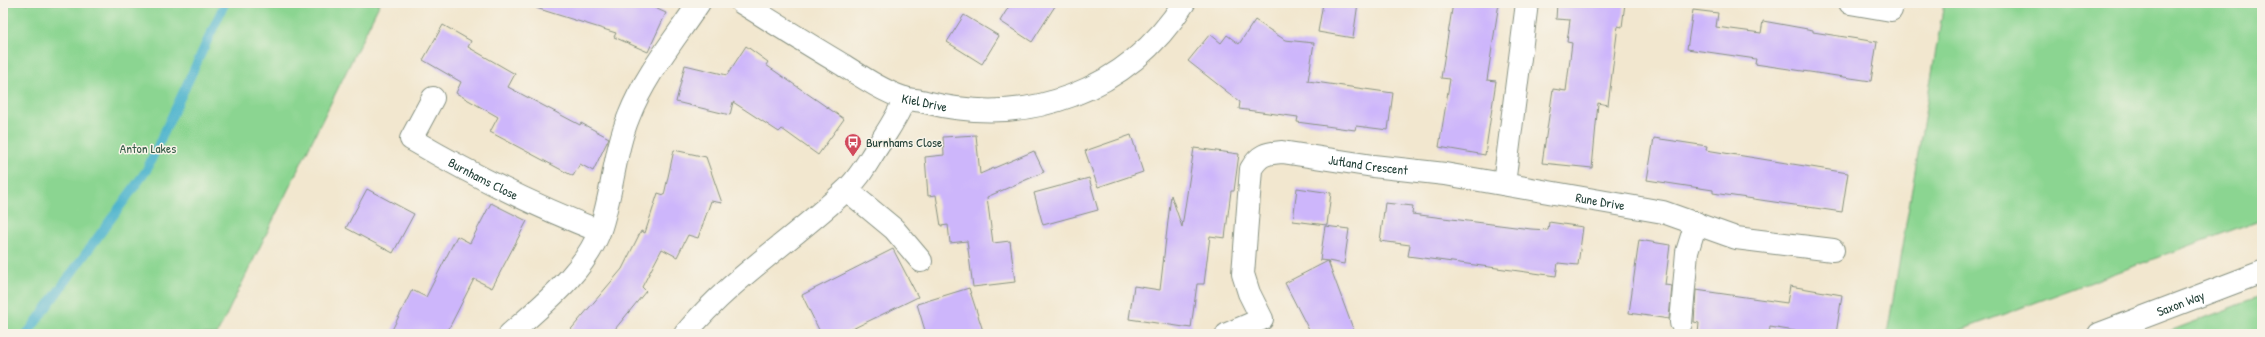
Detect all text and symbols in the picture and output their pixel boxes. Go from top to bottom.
street label: Kiel Drive [900,89,949,116]
bus stop icon: Burnhams Close [843,132,863,157]
place label: Burnhams Close [866,133,942,151]
park label: Anton Lakes [120,139,176,157]
street label: Jutland Crescent [1327,150,1409,179]
street label: Burnhams Close [445,153,521,204]
street label: Rune Drive [1574,188,1626,214]
street label: Saxon Way [2154,286,2207,320]

